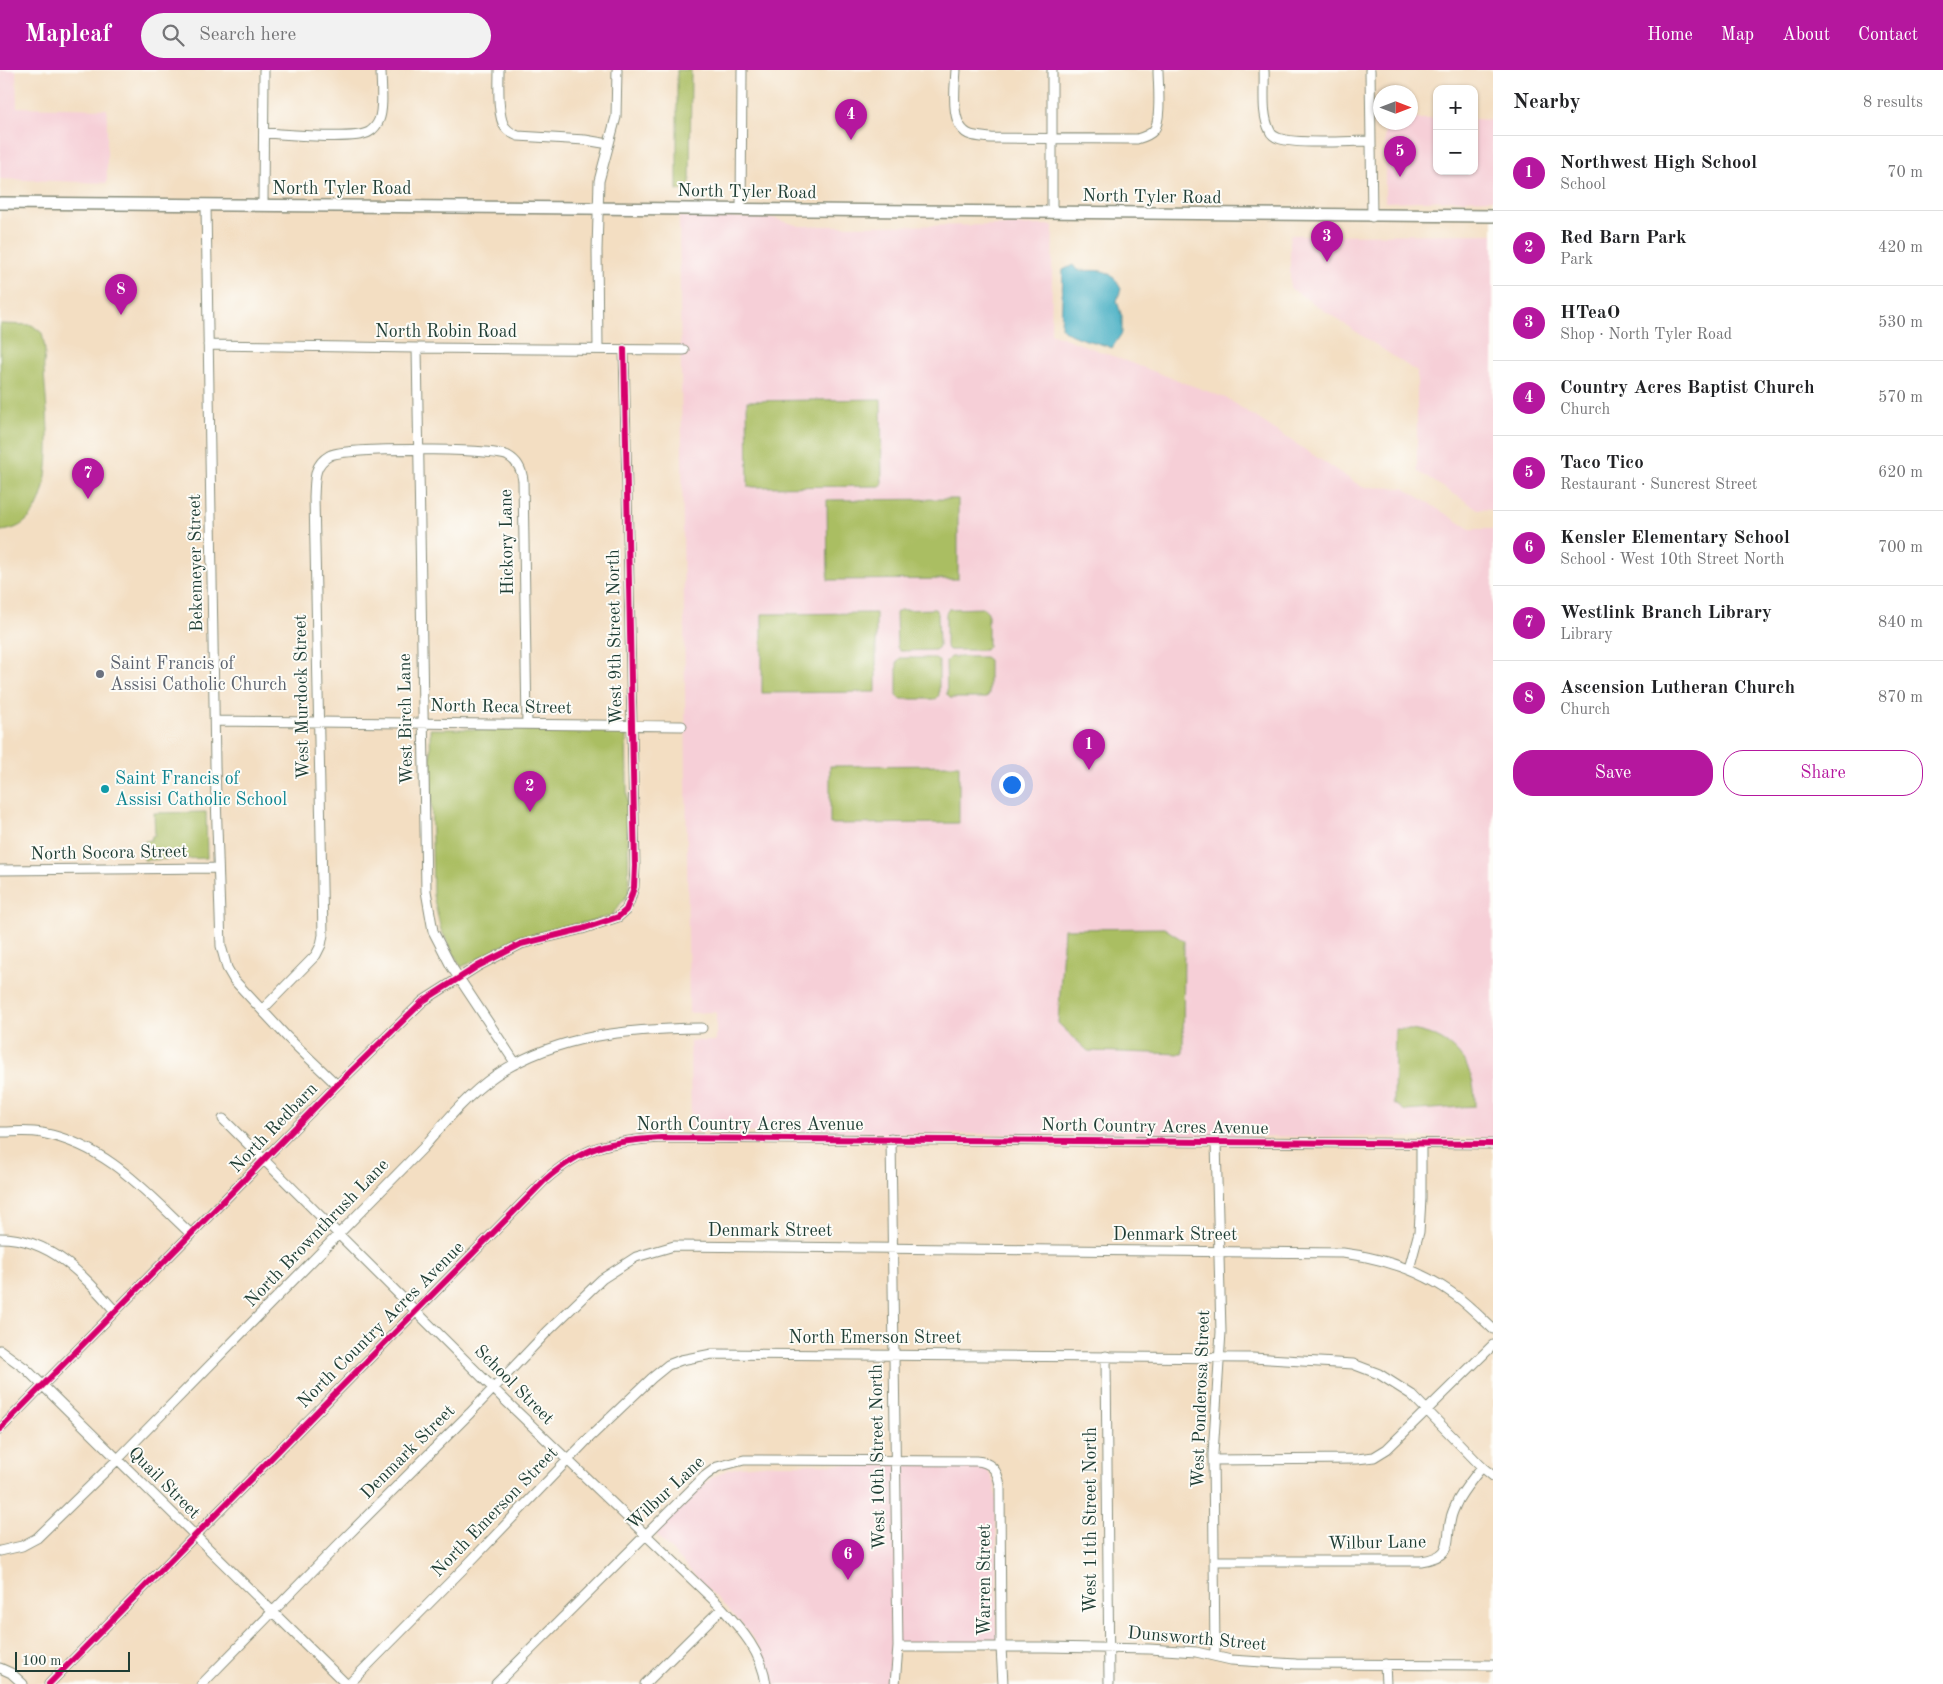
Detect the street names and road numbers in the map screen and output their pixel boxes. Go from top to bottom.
street label: North Tyler Road [272,180,412,198]
street label: North Tyler Road [677,182,817,202]
street label: North Tyler Road [1082,187,1222,207]
street label: North Robin Road [375,323,517,341]
street label: Hickory Lane [497,489,517,595]
street label: Bekemeyer Street [186,494,206,632]
street label: West 9th Street North [604,549,626,725]
street label: West Murdock Street [292,614,312,780]
street label: West Birch Lane [396,653,416,785]
street label: North Reca Street [430,697,572,717]
street label: North Socora Street [30,843,188,863]
street label: North Redbarn [227,1079,321,1176]
street label: North Country Acres Avenue [636,1116,864,1134]
street label: North Country Acres Avenue [1041,1116,1269,1138]
street label: North Brownthrush Lane [242,1155,392,1311]
street label: Denmark Street [708,1222,832,1240]
street label: Denmark Street [1113,1226,1237,1244]
street label: North Country Acres Avenue [294,1238,468,1412]
street label: West Ponderosa Street [1189,1310,1213,1488]
street label: North Emerson Street [789,1329,961,1347]
street label: School Street [471,1342,557,1428]
street label: West 10th Street North [867,1364,889,1550]
street label: Denmark Street [358,1402,458,1502]
street label: West 11th Street North [1082,1427,1100,1613]
street label: Quail Street [125,1444,203,1522]
street label: North Emerson Street [428,1444,562,1580]
street label: Wilbur Lane [624,1453,708,1533]
street label: Warren Street [976,1524,994,1636]
street label: Wilbur Lane [1328,1533,1426,1553]
street label: Dunsworth Street [1127,1624,1267,1654]

